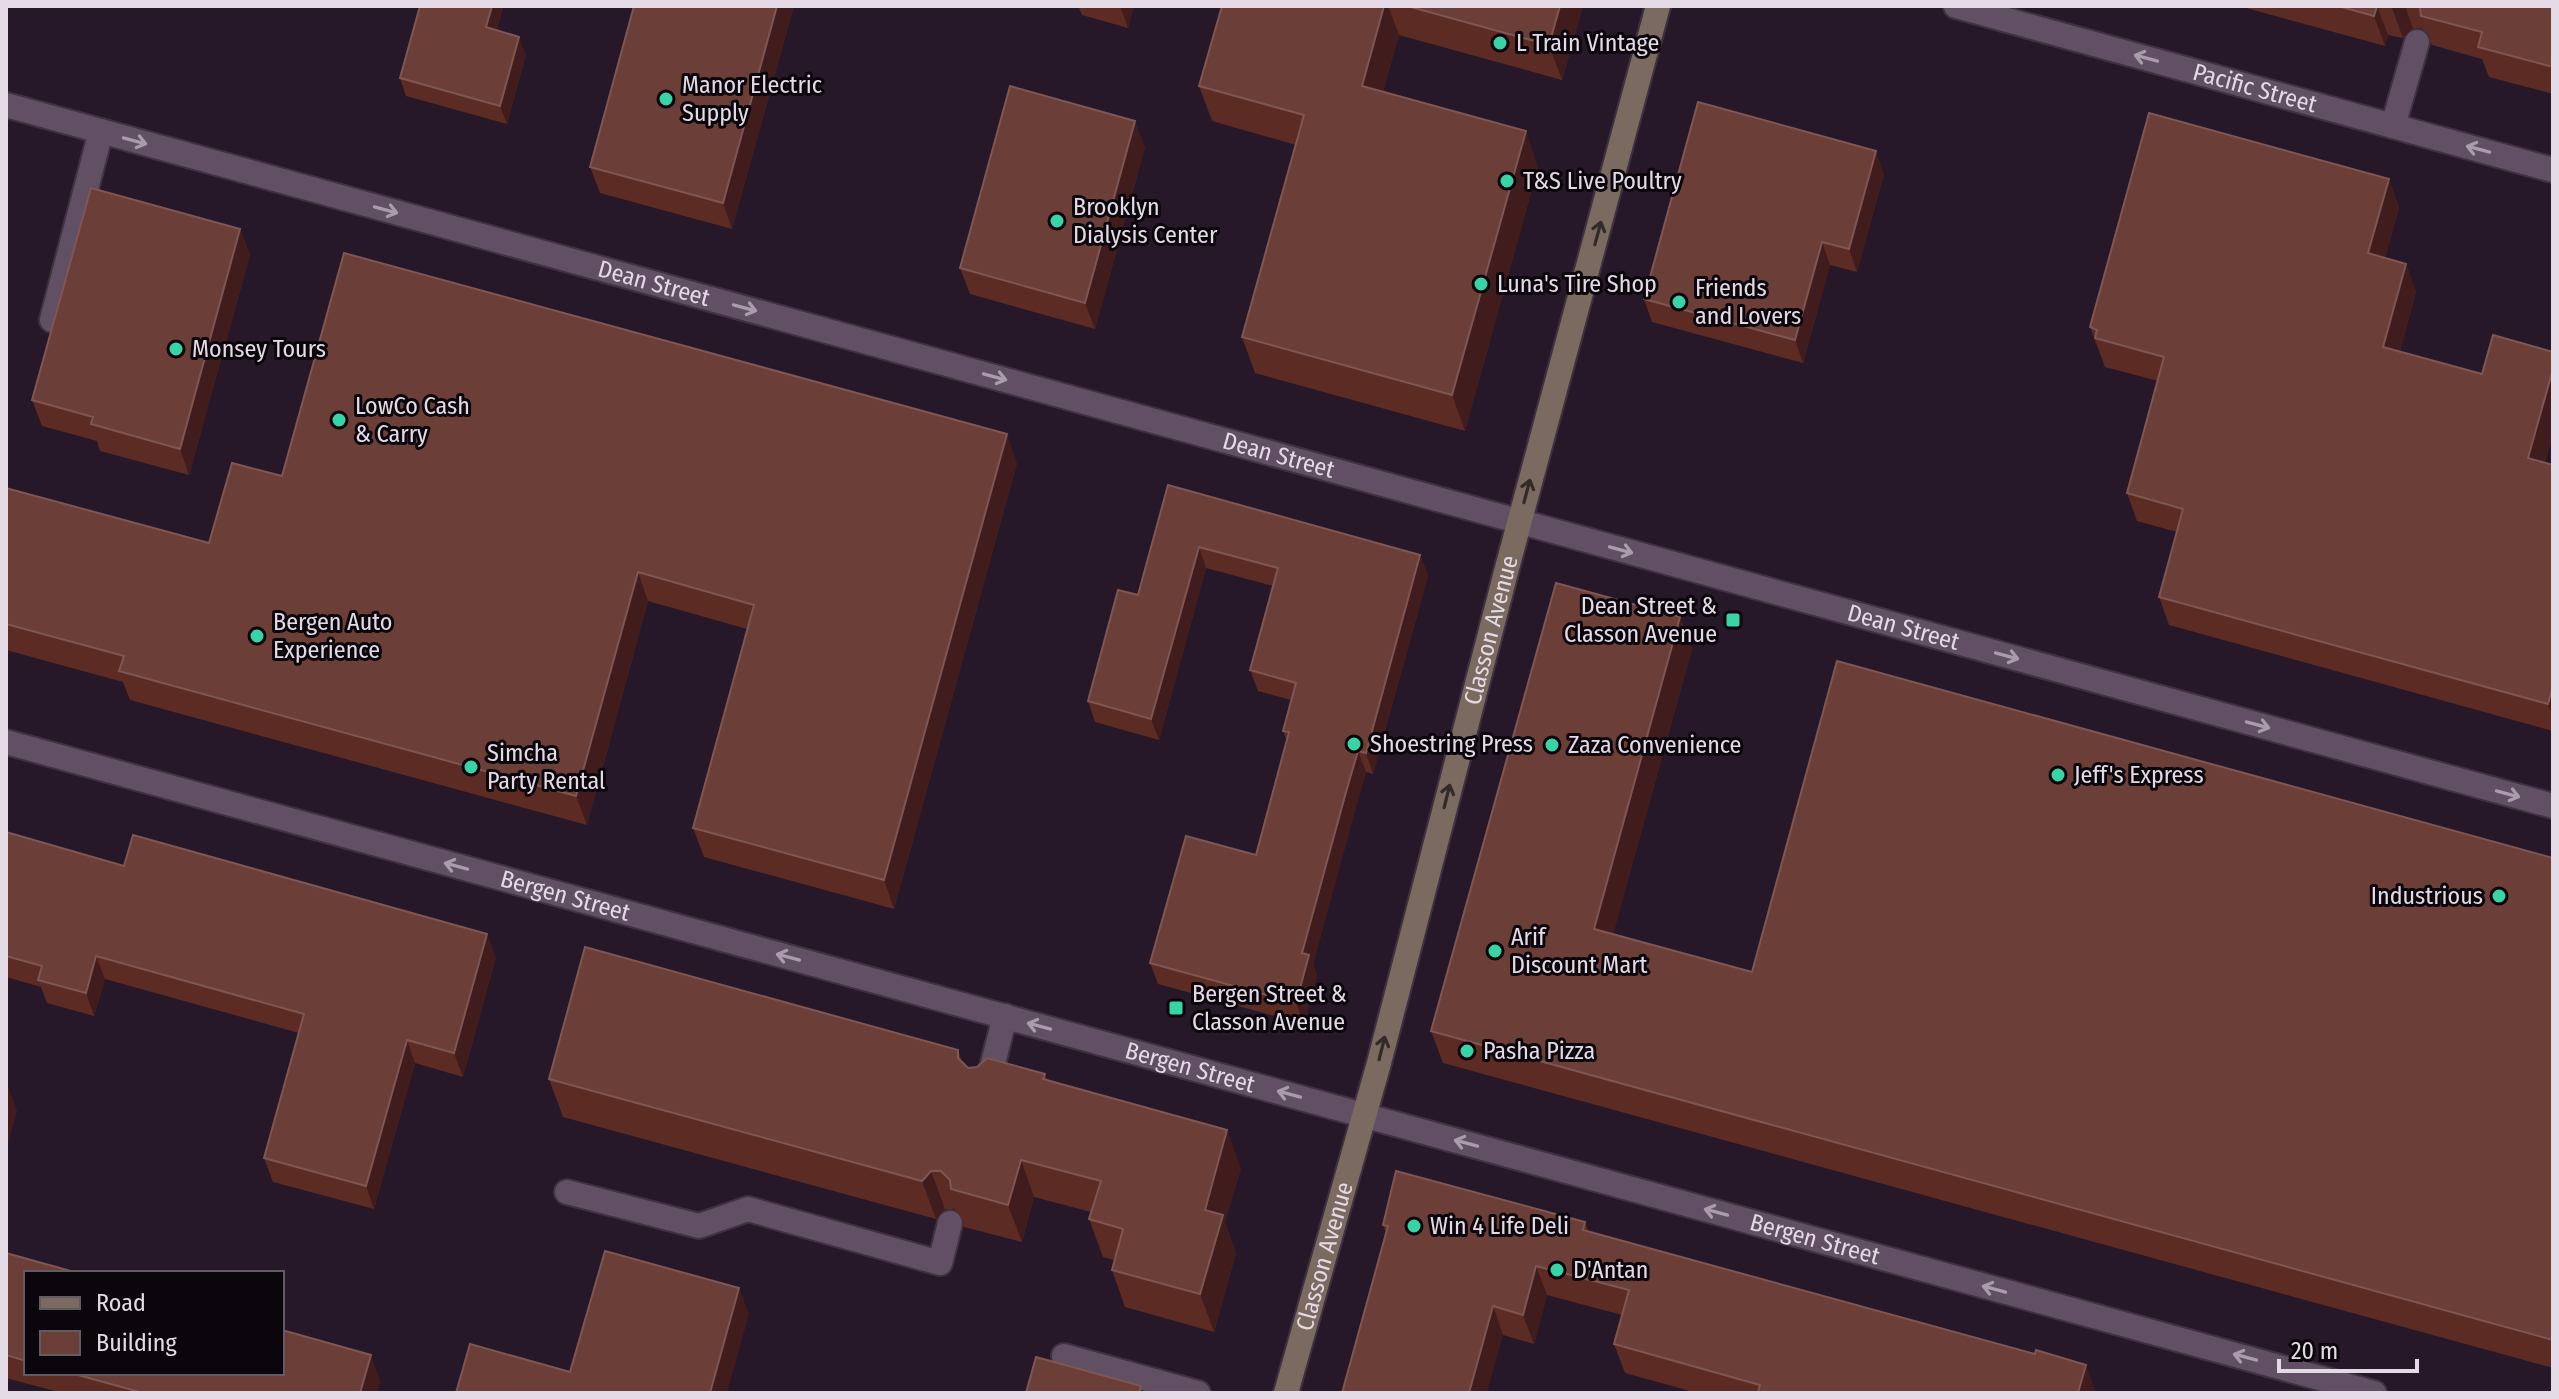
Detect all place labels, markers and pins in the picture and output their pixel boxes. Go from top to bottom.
place label: L Train Vintage [1516,29,1659,57]
marker: L Train Vintage [1491,34,1509,52]
place label: Manor Electric Supply [682,71,822,127]
marker: Manor Electric Supply [657,90,675,108]
place label: T&S Live Poultry [1523,167,1682,195]
marker: T&S Live Poultry [1498,172,1516,190]
place label: Brooklyn Dialysis Center [1073,193,1218,249]
marker: Brooklyn Dialysis Center [1048,212,1066,230]
place label: Luna's Tire Shop [1497,270,1657,298]
place label: Friends and Lovers [1695,274,1801,330]
marker: Luna's Tire Shop [1472,275,1490,293]
marker: Friends and Lovers [1670,293,1688,311]
place label: Monsey Tours [192,335,326,363]
marker: Monsey Tours [167,340,185,358]
place label: LowCo Cash & Carry [355,392,470,448]
marker: LowCo Cash & Carry [330,411,348,429]
place label: Dean Street & Classon Avenue [1564,592,1717,648]
place label: Bergen Auto Experience [273,608,392,664]
marker: Dean Street & Classon Avenue [1724,611,1742,629]
marker: Bergen Auto Experience [248,627,266,645]
place label: Shoestring Press [1370,730,1533,758]
place label: Zaza Convenience [1568,731,1741,759]
marker: Shoestring Press [1345,735,1363,753]
marker: Zaza Convenience [1543,736,1561,754]
place label: Simcha Party Rental [487,739,605,795]
marker: Simcha Party Rental [462,758,480,776]
place label: Jeff's Express [2074,761,2204,789]
marker: Jeff's Express [2049,766,2067,784]
place label: Industrious [2371,882,2483,910]
marker: Industrious [2490,887,2508,905]
place label: Arif Discount Mart [1511,923,1648,979]
marker: Arif Discount Mart [1486,942,1504,960]
place label: Bergen Street & Classon Avenue [1192,980,1347,1036]
marker: Bergen Street & Classon Avenue [1167,999,1185,1017]
place label: Pasha Pizza [1483,1037,1595,1065]
marker: Pasha Pizza [1458,1042,1476,1060]
place label: Win 4 Life Deli [1430,1212,1569,1240]
marker: Win 4 Life Deli [1405,1217,1423,1235]
place label: D'Antan [1573,1256,1648,1284]
marker: D'Antan [1548,1261,1566,1279]

